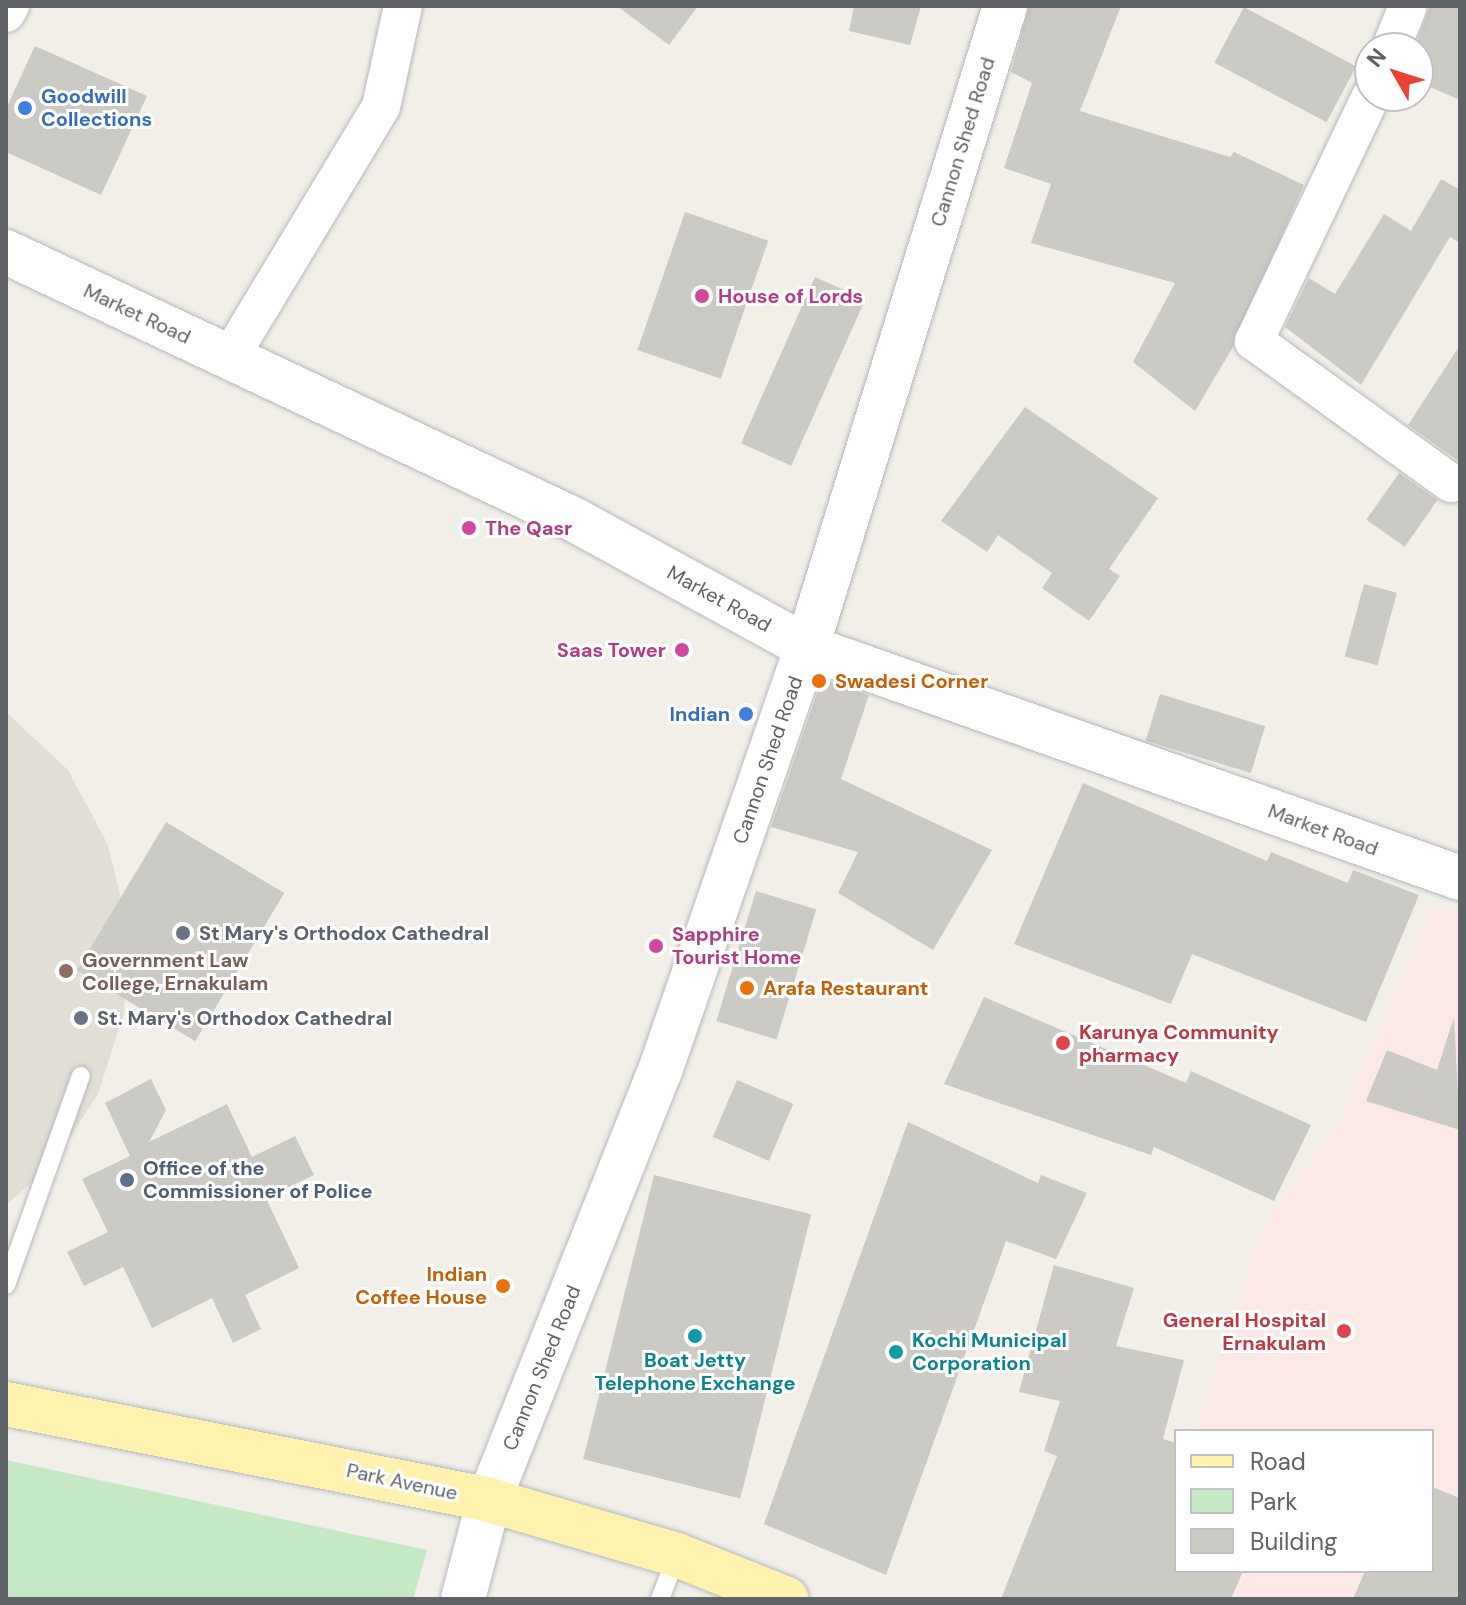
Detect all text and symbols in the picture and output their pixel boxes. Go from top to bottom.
north arrow [1354,32,1434,112]
text: N [1360,42,1393,73]
street label: Cannon Shed Road [926,54,1000,230]
place label: Goodwill Collections [41,84,152,131]
marker: Goodwill Collections [16,99,34,117]
street label: Market Road [80,279,194,349]
place label: House of Lords [718,284,863,308]
marker: House of Lords [693,287,711,305]
place label: The Qasr [485,516,572,540]
marker: The Qasr [460,519,478,537]
street label: Market Road [663,561,775,637]
place label: Saas Tower [557,638,666,662]
marker: Saas Tower [673,641,691,659]
place label: Swadesi Corner [835,669,988,693]
marker: Swadesi Corner [810,672,828,690]
street label: Cannon Shed Road [728,673,808,847]
place label: Indian [670,702,730,726]
marker: Indian [737,705,755,723]
street label: Market Road [1265,799,1381,861]
place label: St Mary's Orthodox Cathedral [199,921,489,945]
place label: Sapphire Tourist Home [672,922,801,969]
marker: St Mary's Orthodox Cathedral [174,924,192,942]
marker: Sapphire Tourist Home [647,937,665,955]
place label: Government Law College, Ernakulam [82,948,268,995]
marker: Government Law College, Ernakulam [57,962,75,980]
place label: Arafa Restaurant [763,976,929,1000]
marker: Arafa Restaurant [738,979,756,997]
place label: St. Mary's Orthodox Cathedral [97,1006,392,1030]
marker: St. Mary's Orthodox Cathedral [72,1009,90,1027]
place label: Karunya Community pharmacy [1079,1020,1279,1067]
marker: Karunya Community pharmacy [1054,1034,1072,1052]
place label: Office of the Commissioner of Police [143,1156,373,1203]
marker: Office of the Commissioner of Police [118,1171,136,1189]
place label: Indian Coffee House [355,1262,487,1309]
marker: Indian Coffee House [494,1277,512,1295]
street label: Cannon Shed Road [498,1282,586,1454]
place label: General Hospital Ernakulam [1163,1308,1326,1355]
marker: General Hospital Ernakulam [1333,1320,1355,1342]
marker: Boat Jetty Telephone Exchange [686,1327,704,1345]
place label: Kochi Municipal Corporation [912,1328,1067,1375]
marker: Kochi Municipal Corporation [887,1343,905,1361]
place label: Boat Jetty Telephone Exchange [595,1348,795,1395]
legend [1174,1429,1434,1573]
text: Road [1250,1446,1306,1477]
street label: Park Avenue [344,1459,460,1505]
text: Park [1250,1486,1297,1517]
text: Building [1250,1526,1337,1557]

